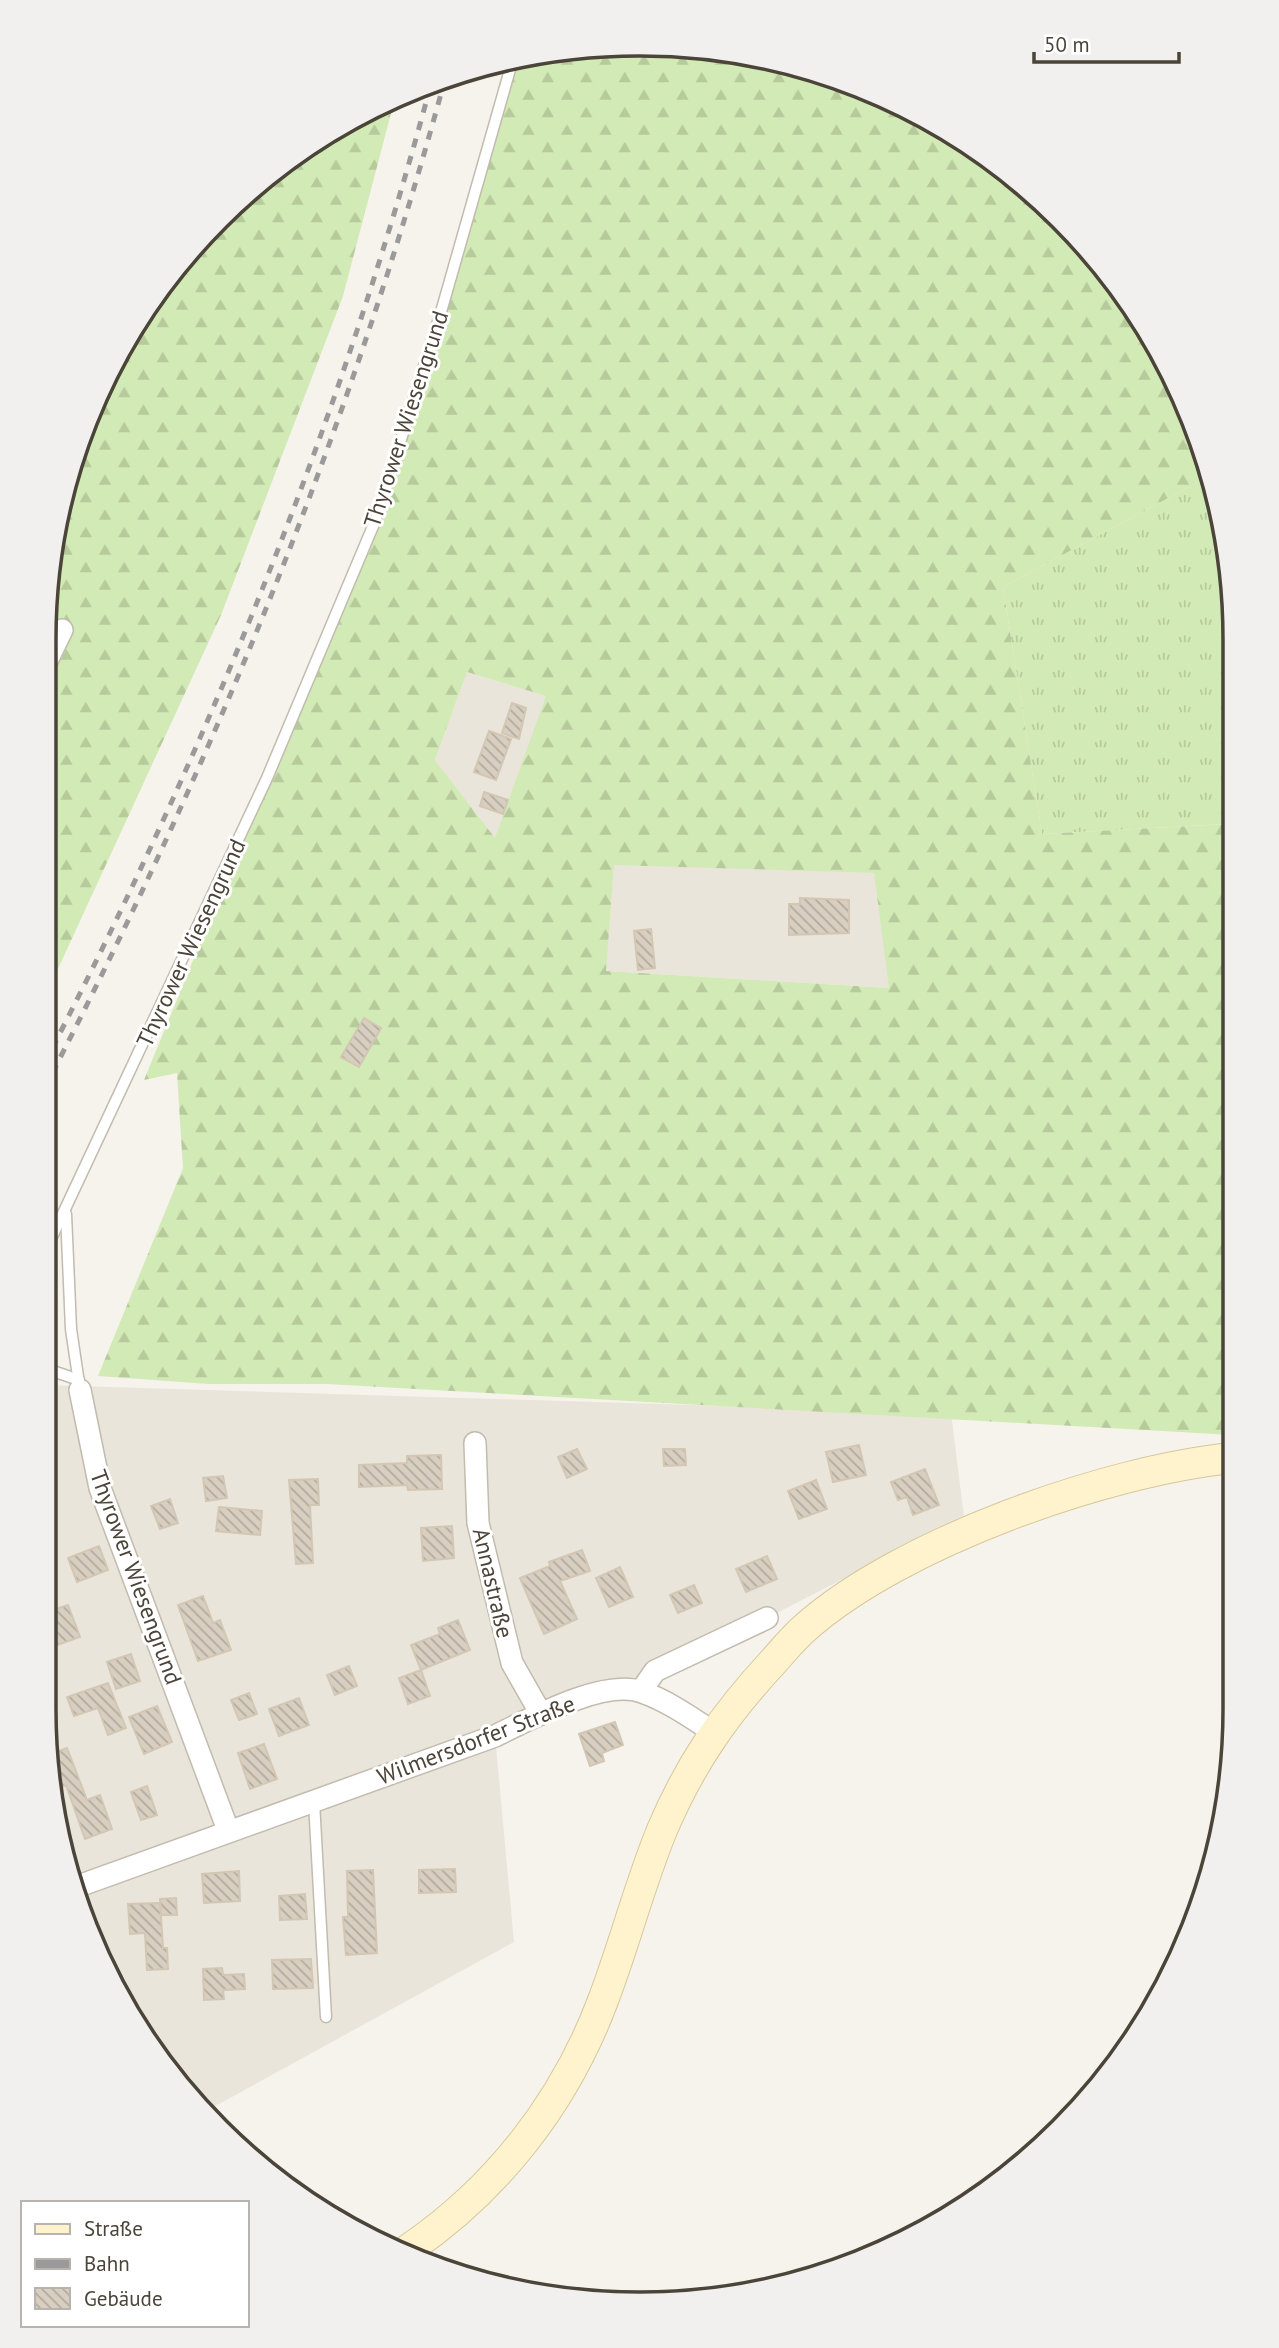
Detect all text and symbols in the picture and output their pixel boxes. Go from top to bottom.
scale bar [1034,21,1179,65]
text: 50 m [1044,31,1090,58]
street label: Thyrower Wiesengrund [357,307,454,531]
street label: Thyrower Wiesengrund [130,834,251,1051]
street label: Thyrower Wiesengrund [84,1466,189,1688]
street label: Annastraße [467,1525,520,1641]
street label: Wilmersdorfer Straße [373,1688,579,1791]
legend [21,2201,248,2327]
text: Straße [84,2215,143,2242]
text: Bahn [84,2250,130,2277]
text: Gebäude [84,2285,163,2312]

